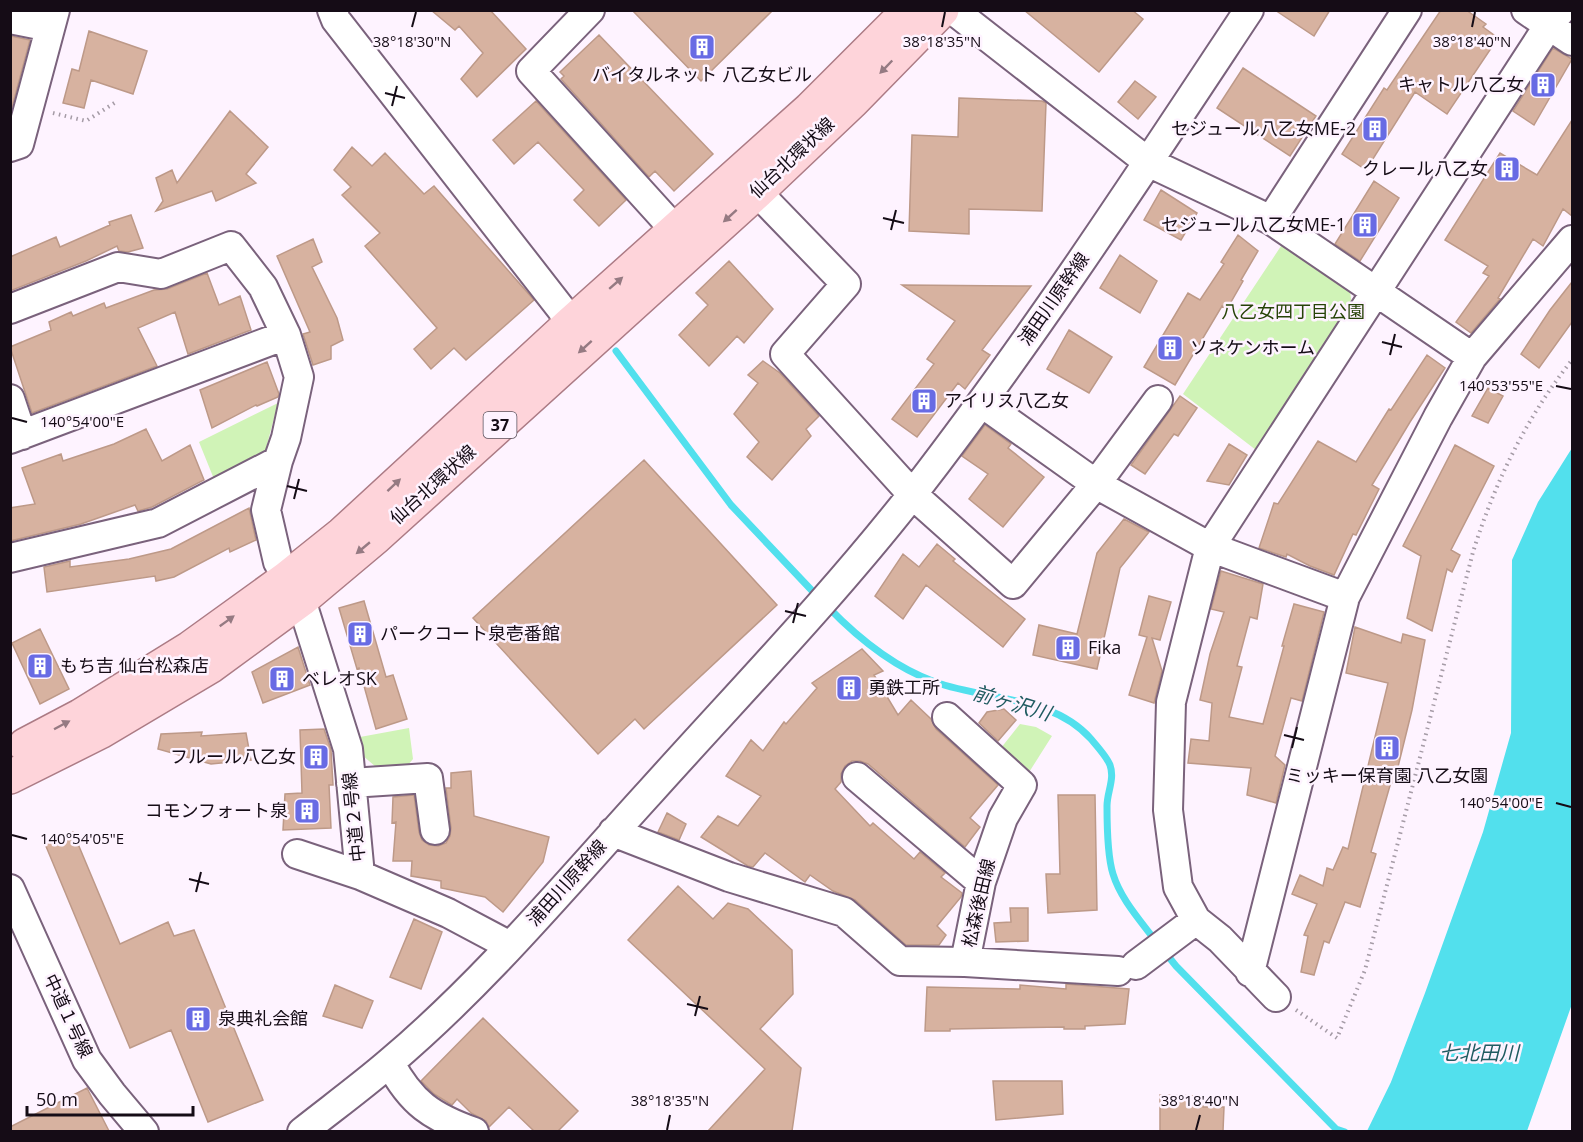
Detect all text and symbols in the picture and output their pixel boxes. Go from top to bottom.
text: 38°18'30"N [373,31,451,51]
text: 38°18'35"N [903,31,981,51]
text: 38°18'40"N [1433,31,1511,51]
building icon: バイタルネット 八乙女ビル [687,32,717,62]
one-way arrow [880,60,894,74]
place label: バイタルネット 八乙女ビル [592,62,812,86]
building icon: キャトル八乙女 [1528,70,1558,100]
place label: キャトル八乙女 [1398,72,1524,96]
street label: 仙台北環状線 [744,112,839,203]
building icon: セジュール八乙女ME-2 [1360,114,1390,144]
place label: セジュール八乙女ME-2 [1171,116,1356,140]
building icon: クレール八乙女 [1492,154,1522,184]
place label: クレール八乙女 [1362,156,1488,180]
one-way arrow [723,209,738,222]
building icon: セジュール八乙女ME-1 [1350,210,1380,240]
place label: セジュール八乙女ME-1 [1161,212,1346,236]
street label: 浦田川原幹線 [1012,247,1094,350]
one-way arrow [608,277,623,290]
park label: 八乙女四丁目公園 [1221,299,1365,323]
building icon: ソネケンホーム [1155,333,1185,363]
place label: ソネケンホーム [1190,335,1315,359]
one-way arrow [578,340,593,354]
text: 140°53'55"E [1459,375,1543,395]
building icon: アイリス八乙女 [909,386,939,416]
place label: アイリス八乙女 [944,388,1069,412]
text: 140°54'00"E [40,411,124,431]
road number: 37 [484,412,516,438]
street label: 仙台北環状線 [384,439,480,529]
one-way arrow [387,478,402,492]
one-way arrow [356,541,371,554]
one-way arrow [219,616,234,628]
building icon: パークコート泉壱番館 [345,619,375,649]
place label: パークコート泉壱番館 [380,621,560,645]
building icon: Fika [1053,633,1083,663]
place label: Fika [1088,635,1121,659]
building icon: もち吉 仙台松森店 [25,651,55,681]
place label: もち吉 仙台松森店 [60,653,209,677]
building icon: ベレオSK [267,664,297,694]
place label: ベレオSK [302,666,378,690]
building icon: 勇鉄工所 [834,673,864,703]
place label: 勇鉄工所 [868,675,940,699]
water label: 前ヶ沢川 [970,679,1056,727]
one-way arrow [54,720,71,730]
building icon: ミッキー保育園 八乙女園 [1372,733,1402,763]
building icon: フルール八乙女 [301,742,331,772]
place label: フルール八乙女 [170,744,296,768]
place label: ミッキー保育園 八乙女園 [1286,763,1488,787]
street label: 中道２号線 [336,771,370,863]
text: 140°54'00"E [1459,792,1543,812]
building icon: コモンフォート泉 [292,796,322,826]
place label: コモンフォート泉 [145,798,288,822]
text: 140°54'05"E [40,828,124,848]
street label: 浦田川原幹線 [521,834,611,930]
street label: 松森後田線 [956,856,1000,949]
street label: 中道１号線 [39,970,99,1061]
building icon: 泉典礼会館 [183,1004,213,1034]
place label: 泉典礼会館 [218,1006,308,1030]
water label: 七北田川 [1439,1039,1521,1066]
scale bar [27,1079,194,1117]
text: 50 m [36,1087,78,1111]
text: 38°18'35"N [631,1090,709,1110]
text: 38°18'40"N [1161,1090,1239,1110]

